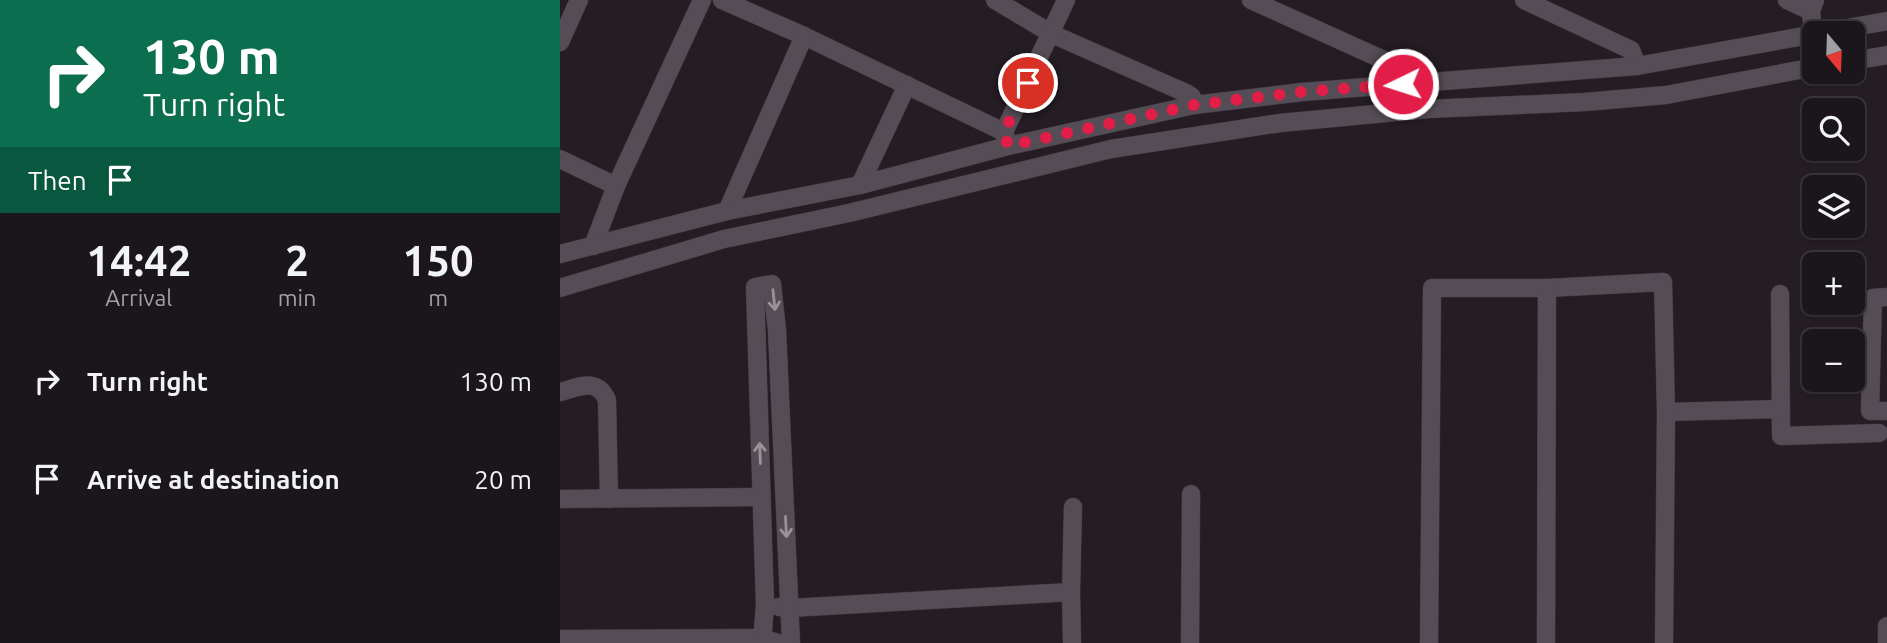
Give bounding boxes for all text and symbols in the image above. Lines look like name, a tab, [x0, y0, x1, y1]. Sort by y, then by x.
north arrow	[1802, 21, 1866, 84]
map controls	[1802, 21, 1865, 392]
icon: right	[28, 28, 119, 119]
text: 130 m	[143, 28, 280, 83]
position arrow	[1366, 47, 1440, 121]
pin	[998, 53, 1058, 113]
icon: arrive	[1009, 64, 1047, 102]
text: Turn right	[143, 86, 285, 122]
button: search	[1802, 98, 1865, 161]
icon: arrive	[101, 161, 139, 199]
text: Then	[28, 166, 87, 195]
button: layers	[1802, 175, 1865, 238]
text: 14:42	[86, 237, 191, 284]
text: 2	[285, 237, 309, 284]
text: 150	[403, 237, 474, 284]
button: +	[1802, 252, 1865, 315]
text: Arrival	[105, 285, 172, 310]
text: min	[278, 285, 316, 310]
text: m	[428, 285, 448, 310]
one-way arrow	[767, 288, 780, 311]
button: −	[1802, 329, 1865, 392]
icon: right	[28, 362, 66, 400]
text: Turn right	[87, 367, 208, 396]
text: 130 m	[460, 367, 532, 396]
one-way arrow	[753, 441, 766, 464]
icon: arrive	[28, 460, 66, 498]
text: Arrive at destination	[87, 465, 340, 494]
text: 20 m	[474, 465, 532, 494]
one-way arrow	[780, 515, 793, 538]

